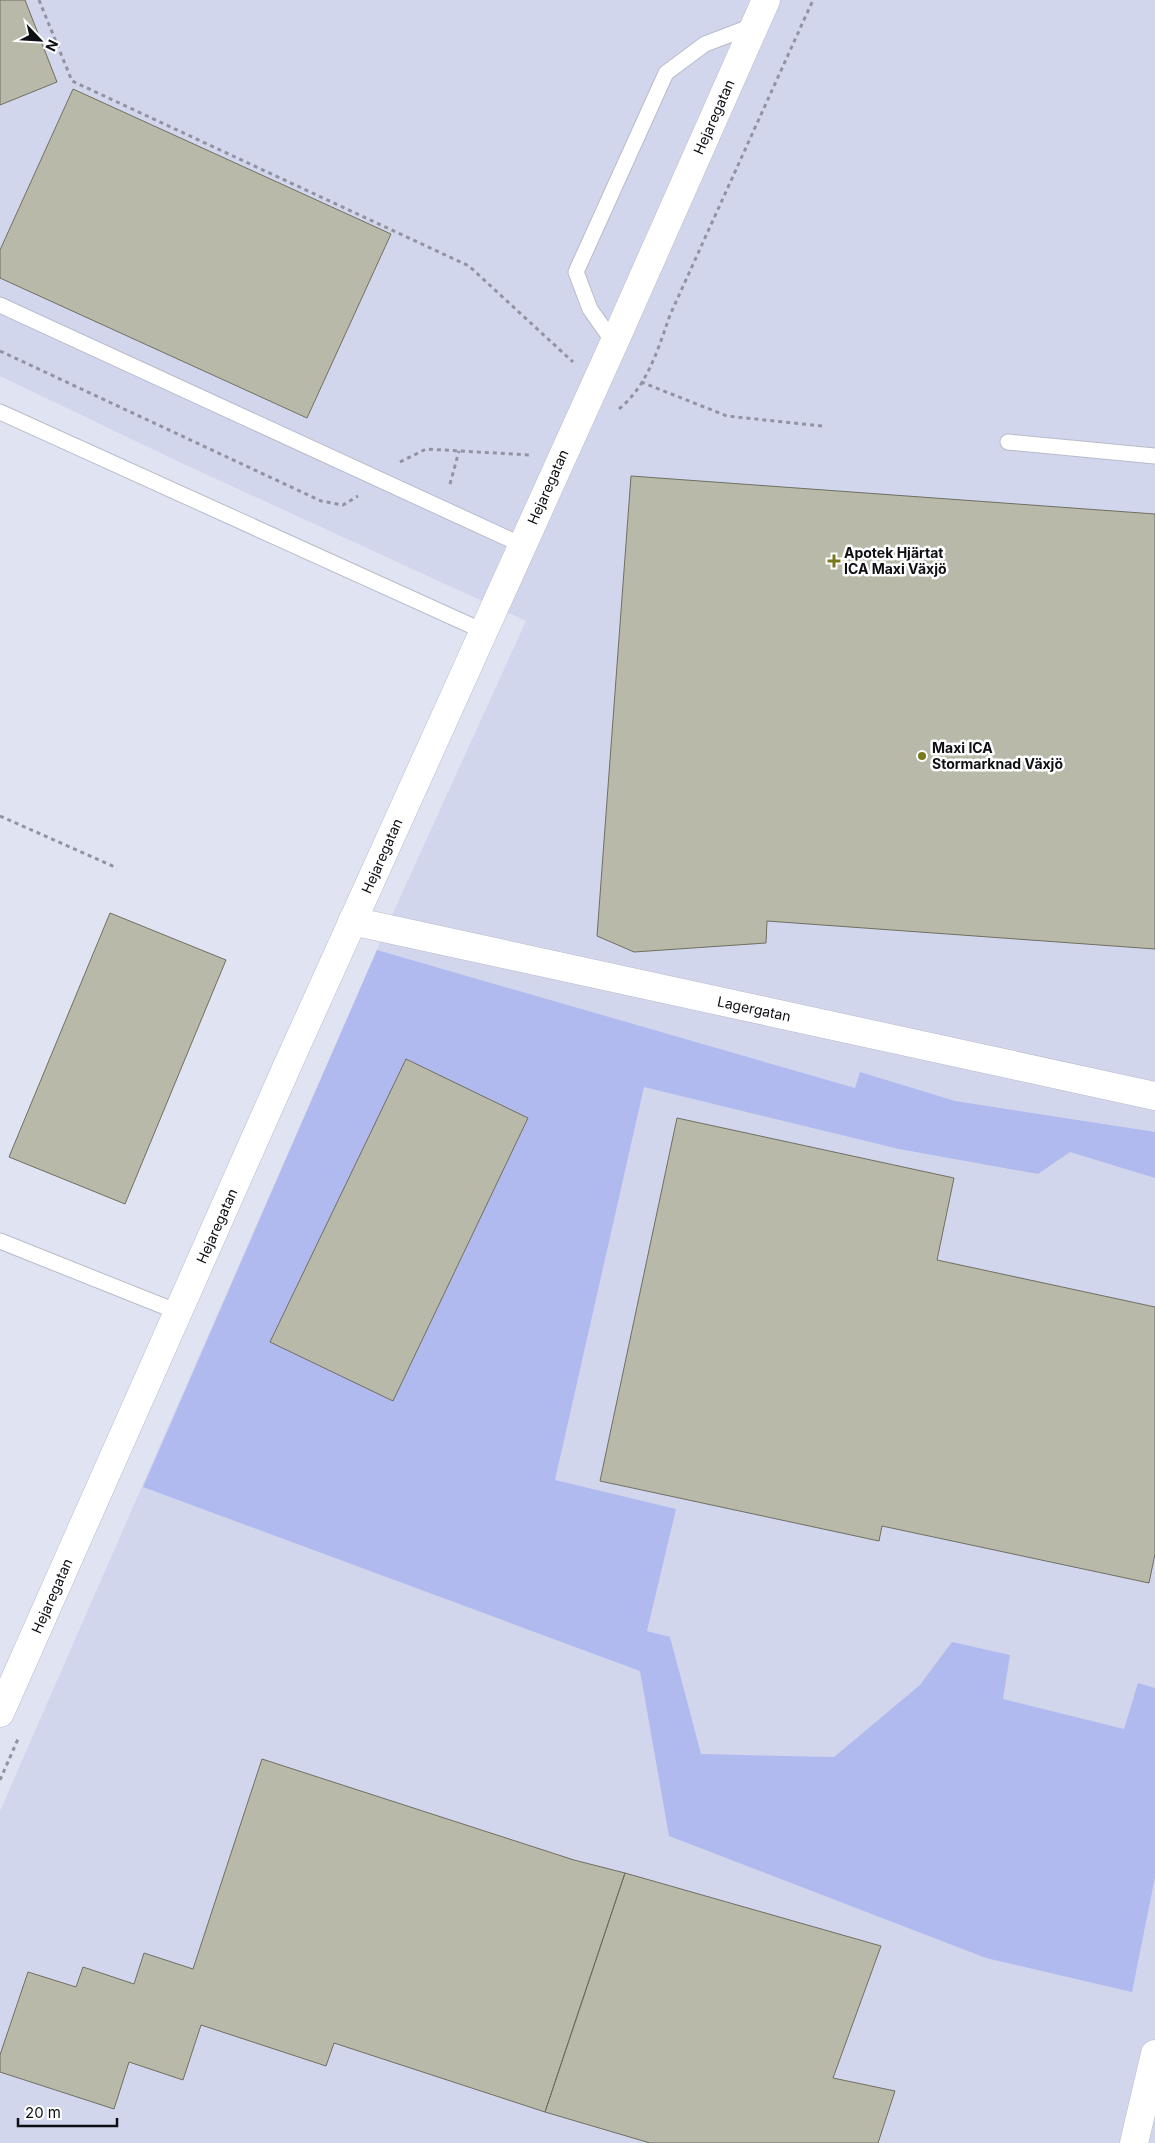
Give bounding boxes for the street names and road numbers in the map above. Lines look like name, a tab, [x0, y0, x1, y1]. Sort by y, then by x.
street label: Hejaregatan	[689, 77, 738, 157]
street label: Hejaregatan	[523, 447, 572, 527]
street label: Hejaregatan	[357, 816, 406, 896]
street label: Lagergatan	[716, 992, 792, 1025]
street label: Hejaregatan	[192, 1186, 241, 1266]
street label: Hejaregatan	[27, 1556, 76, 1636]

